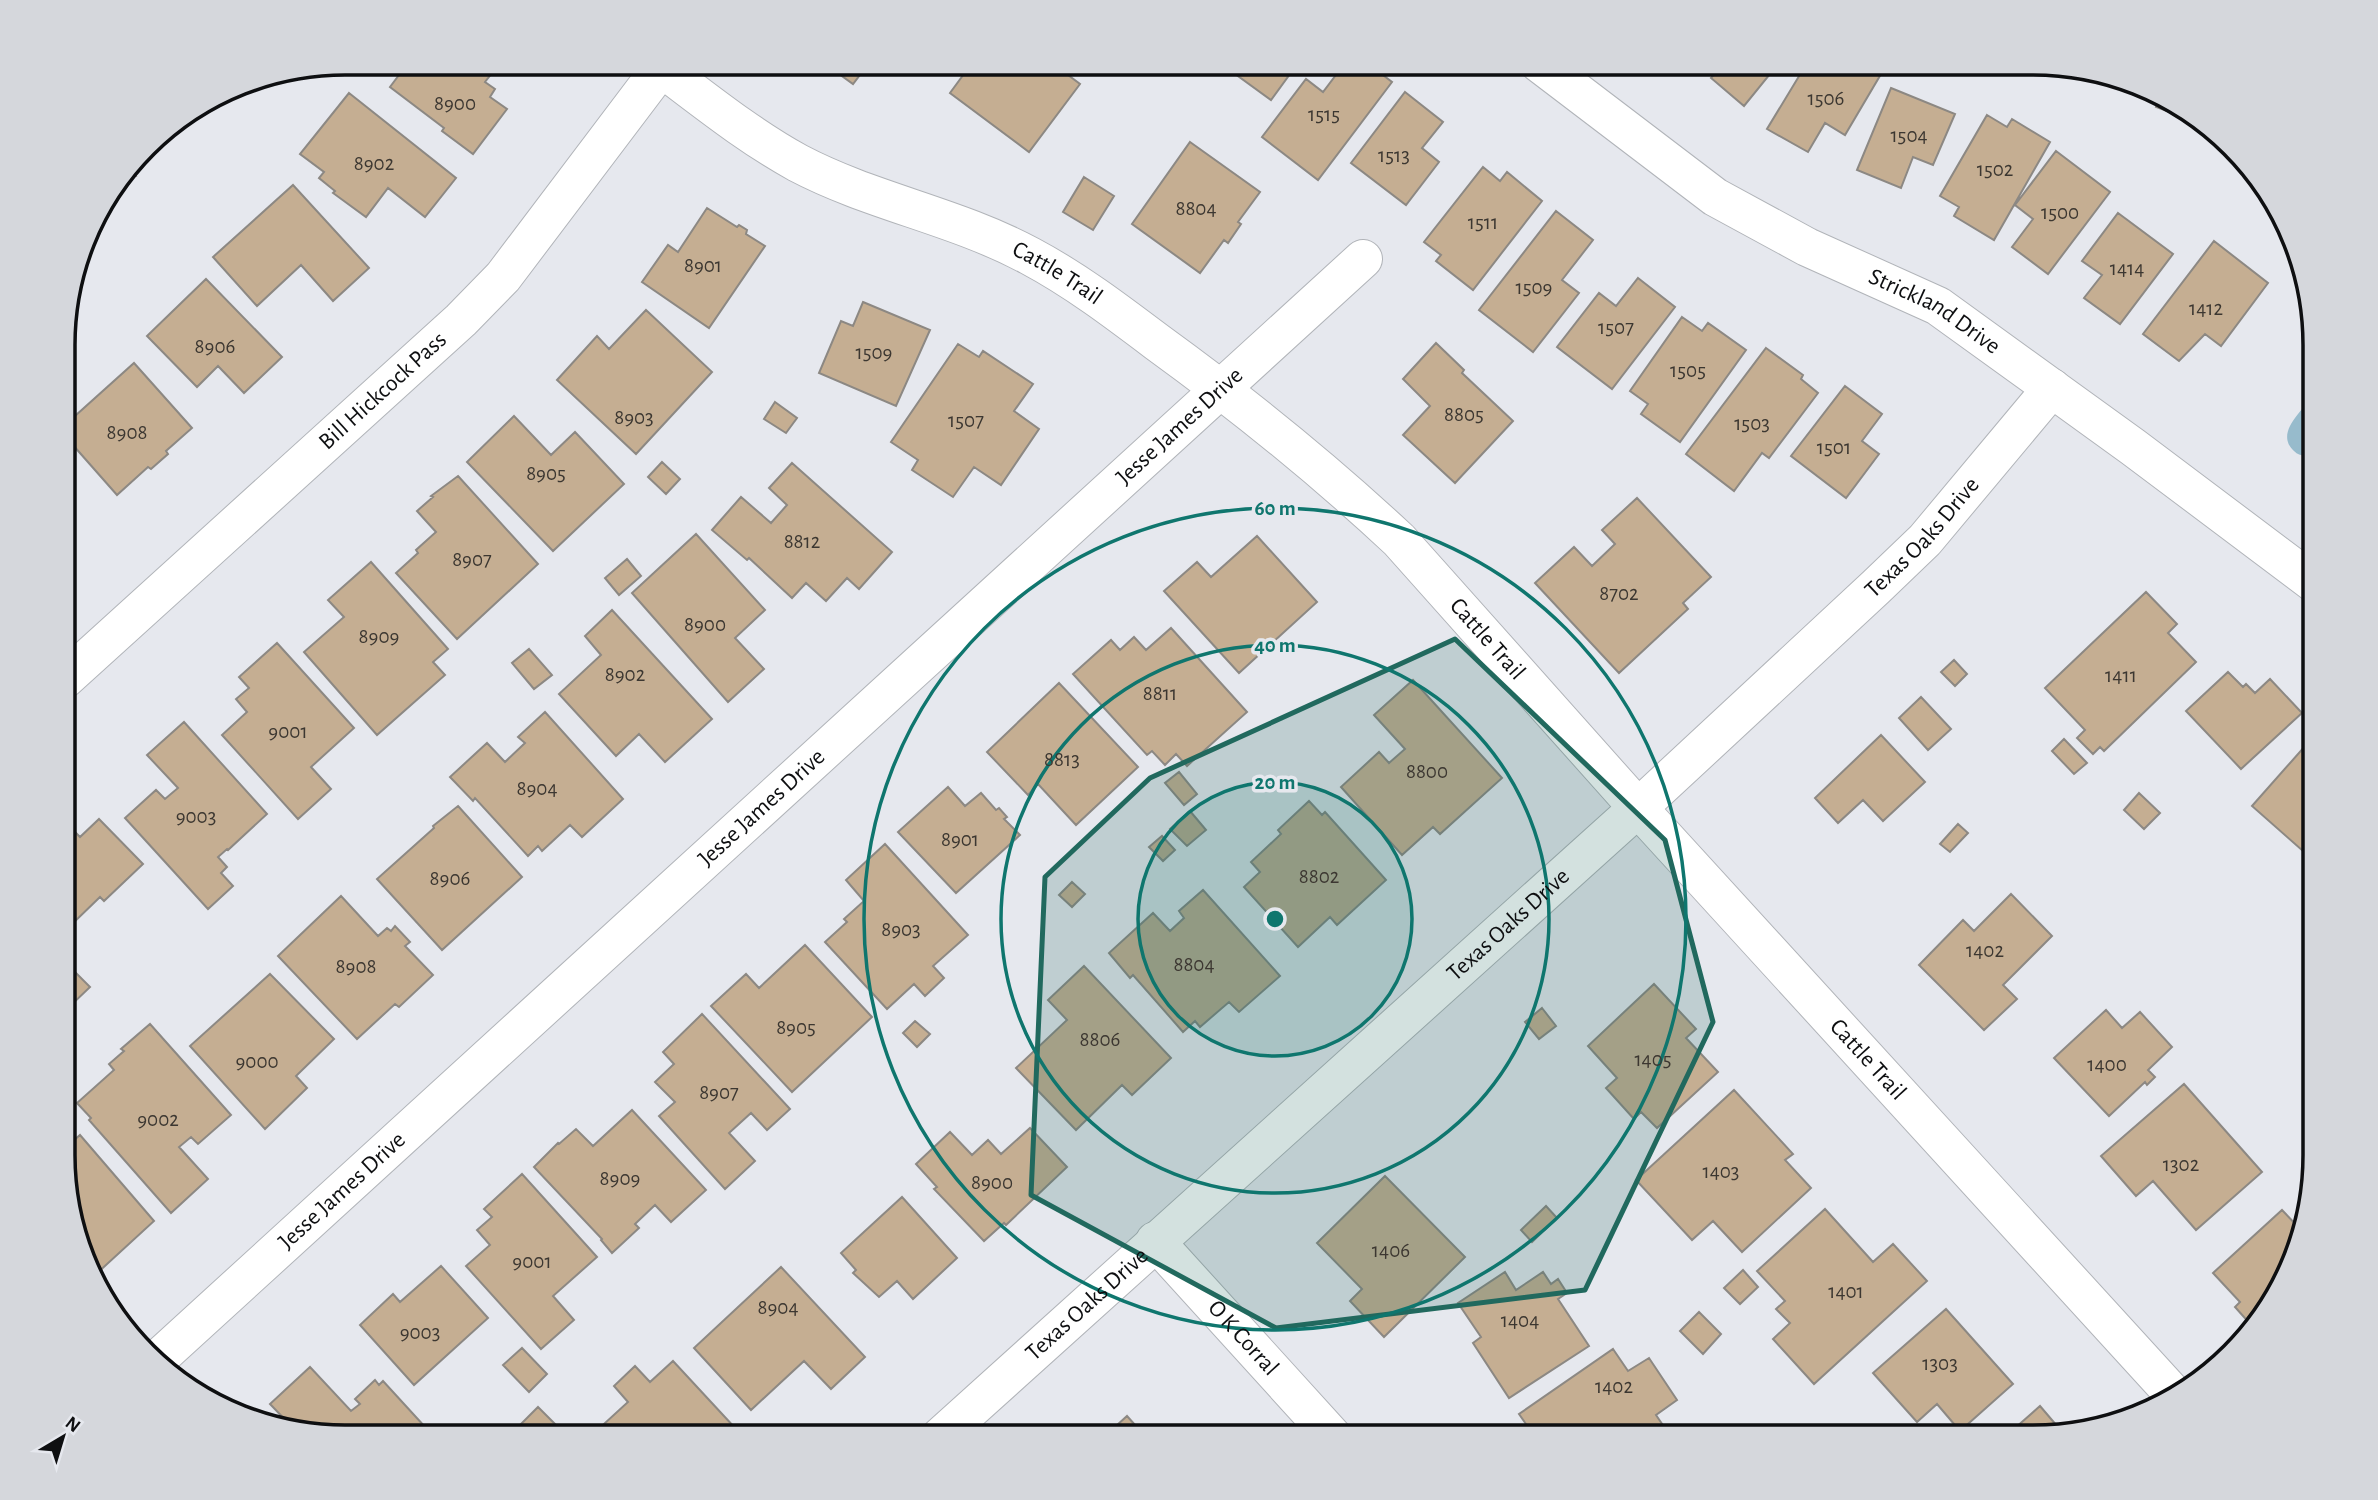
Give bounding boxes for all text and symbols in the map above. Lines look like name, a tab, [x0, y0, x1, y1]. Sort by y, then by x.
house number: 1506	[1808, 88, 1844, 109]
house number: 8900	[434, 93, 476, 114]
house number: 1515	[1308, 104, 1340, 125]
house number: 1504	[1890, 125, 1928, 146]
house number: 1513	[1378, 145, 1410, 166]
house number: 8902	[354, 153, 394, 174]
house number: 1502	[1977, 159, 2013, 180]
house number: 8804	[1175, 198, 1217, 219]
house number: 1500	[2041, 202, 2079, 223]
house number: 1511	[1468, 212, 1498, 233]
street label: Cattle Trail	[1008, 237, 1107, 310]
house number: 8901	[684, 255, 722, 276]
house number: 1414	[2110, 258, 2144, 279]
street label: Strickland Drive	[1865, 264, 2005, 359]
house number: 1509	[1516, 277, 1552, 298]
house number: 1412	[2189, 298, 2223, 319]
house number: 1507	[1598, 317, 1634, 338]
street label: Bill Hickcock Pass	[315, 327, 451, 454]
house number: 8906	[195, 336, 235, 357]
house number: 1509	[856, 342, 892, 363]
house number: 1505	[1670, 360, 1706, 381]
street label: Jesse James Drive	[1112, 363, 1248, 490]
house number: 8805	[1444, 404, 1484, 425]
house number: 8903	[614, 407, 654, 428]
house number: 1507	[948, 410, 984, 431]
house number: 1503	[1734, 413, 1770, 434]
house number: 8908	[107, 422, 147, 443]
house number: 1501	[1817, 437, 1851, 458]
house number: 8905	[526, 463, 566, 484]
street label: Texas Oaks Drive	[1860, 473, 1984, 603]
text: 60 m	[1254, 498, 1296, 519]
house number: 8812	[784, 531, 820, 552]
house number: 8907	[452, 549, 492, 570]
house number: 8702	[1599, 583, 1639, 604]
street label: Cattle Trail	[1445, 594, 1530, 685]
house number: 8900	[684, 614, 726, 635]
house number: 8909	[359, 626, 399, 647]
text: 40 m	[1254, 635, 1296, 656]
house number: 8902	[605, 664, 645, 685]
house number: 1411	[2105, 665, 2137, 686]
house number: 8811	[1143, 683, 1177, 704]
house number: 9001	[268, 721, 308, 742]
street label: Jesse James Drive	[694, 744, 830, 871]
house number: 8813	[1044, 749, 1080, 770]
house number: 8800	[1406, 761, 1448, 782]
text: 20 m	[1255, 772, 1295, 793]
house number: 8904	[516, 778, 558, 799]
house number: 9003	[176, 806, 216, 827]
house number: 8901	[941, 829, 979, 850]
street label: Texas Oaks Drive	[1443, 864, 1574, 986]
house number: 8802	[1299, 866, 1339, 887]
house number: 8906	[430, 868, 470, 889]
centre of rings	[1263, 907, 1287, 931]
house number: 8903	[881, 919, 921, 940]
house number: 1402	[1966, 940, 2004, 961]
house number: 8804	[1173, 954, 1215, 975]
house number: 8908	[336, 956, 376, 977]
street label: Cattle Trail	[1825, 1014, 1910, 1105]
house number: 8905	[776, 1017, 816, 1038]
house number: 8806	[1080, 1029, 1120, 1050]
house number: 1405	[1634, 1049, 1672, 1070]
house number: 9000	[235, 1051, 279, 1072]
house number: 1400	[2087, 1054, 2127, 1075]
house number: 8907	[699, 1082, 739, 1103]
house number: 9002	[137, 1109, 179, 1130]
street label: Jesse James Drive	[274, 1127, 410, 1254]
house number: 1302	[2163, 1154, 2199, 1175]
house number: 1403	[1702, 1161, 1740, 1182]
house number: 8909	[600, 1168, 640, 1189]
house number: 8900	[971, 1172, 1013, 1193]
house number: 1406	[1372, 1240, 1410, 1261]
street label: Texas Oaks Drive	[1021, 1244, 1153, 1365]
house number: 9001	[512, 1251, 552, 1272]
house number: 1401	[1828, 1281, 1864, 1302]
street label: O K Corral	[1203, 1296, 1283, 1380]
house number: 8904	[757, 1297, 799, 1318]
house number: 1404	[1501, 1310, 1539, 1331]
house number: 9003	[400, 1322, 440, 1343]
house number: 1303	[1922, 1353, 1958, 1374]
house number: 1402	[1595, 1376, 1633, 1397]
north arrow	[28, 1402, 98, 1472]
text: N	[61, 1413, 84, 1436]

